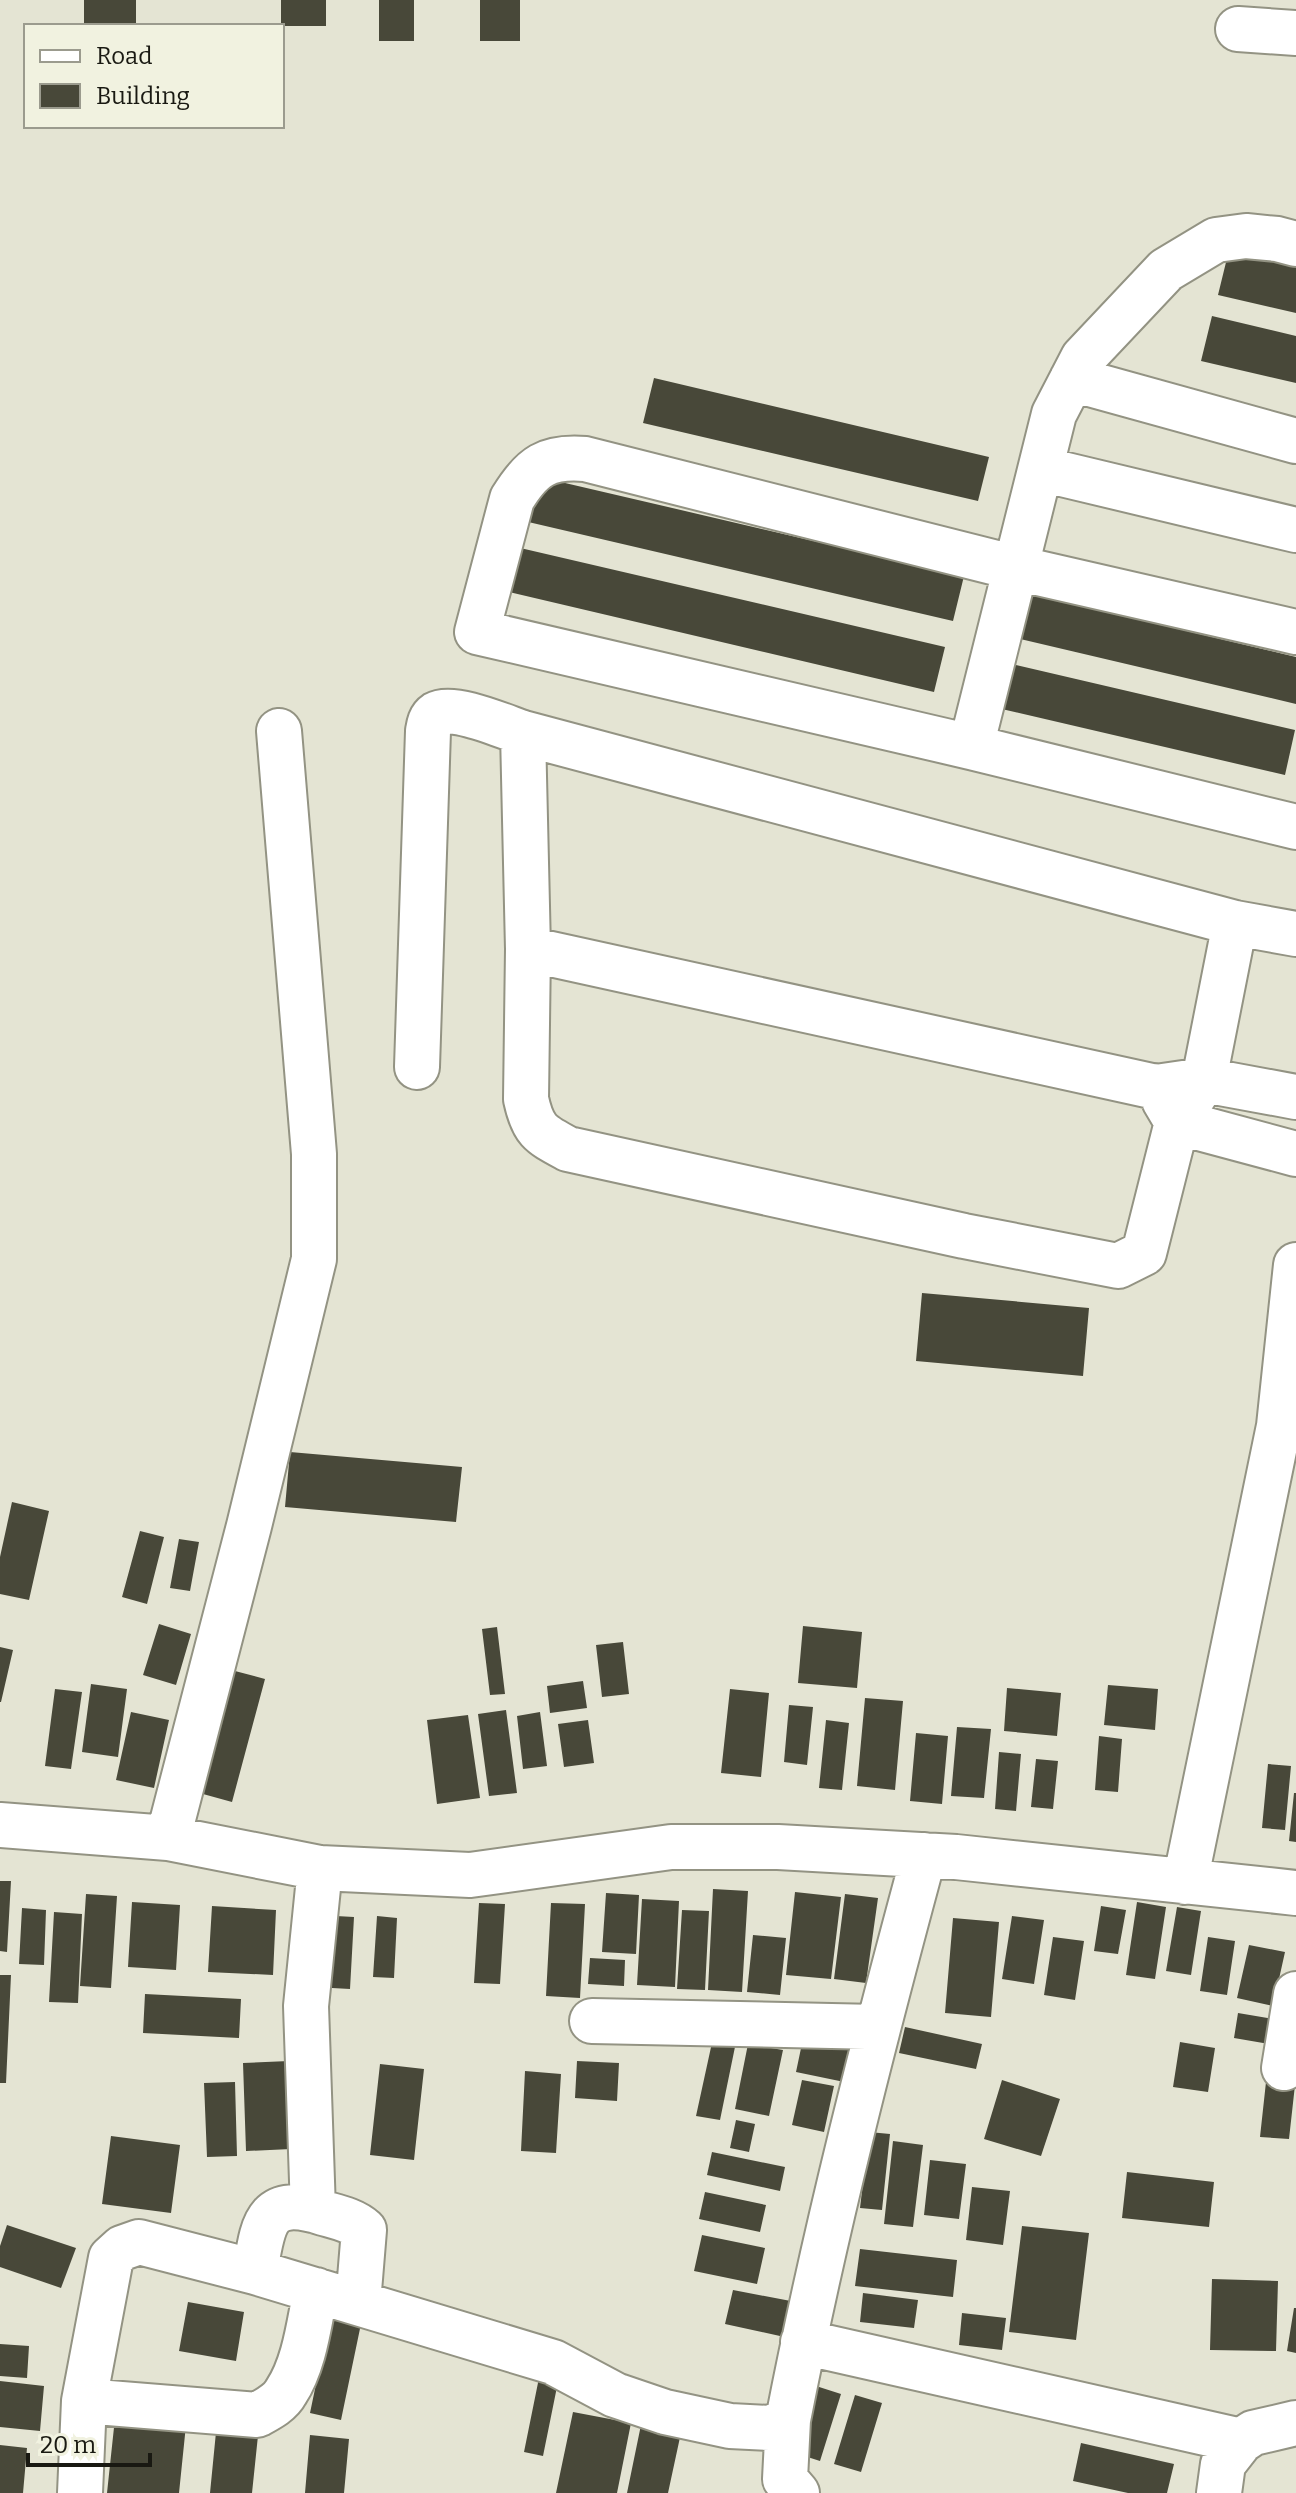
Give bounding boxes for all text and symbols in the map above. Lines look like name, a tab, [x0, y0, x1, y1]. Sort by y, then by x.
legend	[24, 24, 284, 128]
text: Road	[96, 42, 152, 70]
text: Building	[96, 82, 190, 110]
scale bar	[28, 2417, 150, 2467]
text: 20 m	[40, 2431, 96, 2459]

